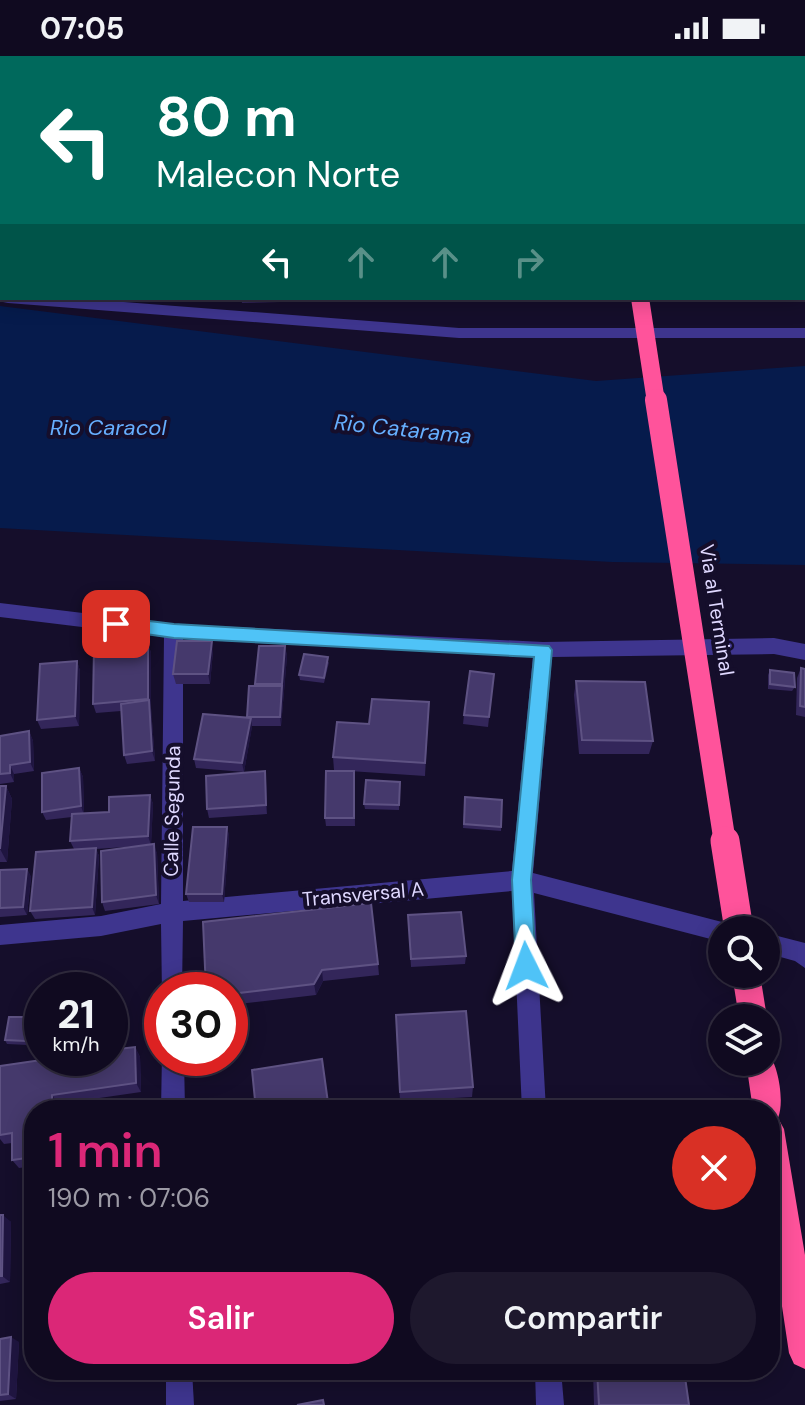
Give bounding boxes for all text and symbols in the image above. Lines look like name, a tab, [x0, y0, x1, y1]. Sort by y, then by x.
text: 07:05	[40, 9, 124, 48]
text: 80 m	[156, 80, 297, 153]
icon: left	[24, 88, 128, 192]
text: Malecon Norte	[156, 151, 400, 198]
icon: left	[255, 240, 299, 284]
icon: ahead	[339, 240, 383, 284]
icon: ahead	[423, 240, 467, 284]
icon: right	[507, 240, 551, 284]
water label: Rio Catarama	[333, 407, 473, 451]
water label: Rio Caracol	[50, 413, 167, 442]
street label: Via al Terminal	[694, 542, 740, 678]
pin	[82, 590, 150, 658]
icon: arrive	[94, 602, 138, 646]
street label: Calle Segunda	[158, 745, 186, 877]
street label: Transversal A	[301, 876, 425, 912]
map controls	[708, 916, 780, 1076]
button: search	[708, 916, 780, 988]
position arrow	[484, 924, 568, 1008]
speed limit sign: 30	[144, 972, 248, 1076]
text: 21	[57, 988, 95, 1040]
button: layers	[708, 1004, 780, 1076]
text: km/h	[52, 1031, 100, 1057]
text: 1 min	[48, 1119, 163, 1182]
button: close	[672, 1126, 756, 1210]
text: 190 m · 07:06	[48, 1181, 210, 1215]
button: Salir	[48, 1272, 394, 1364]
button: Compartir	[410, 1272, 756, 1364]

